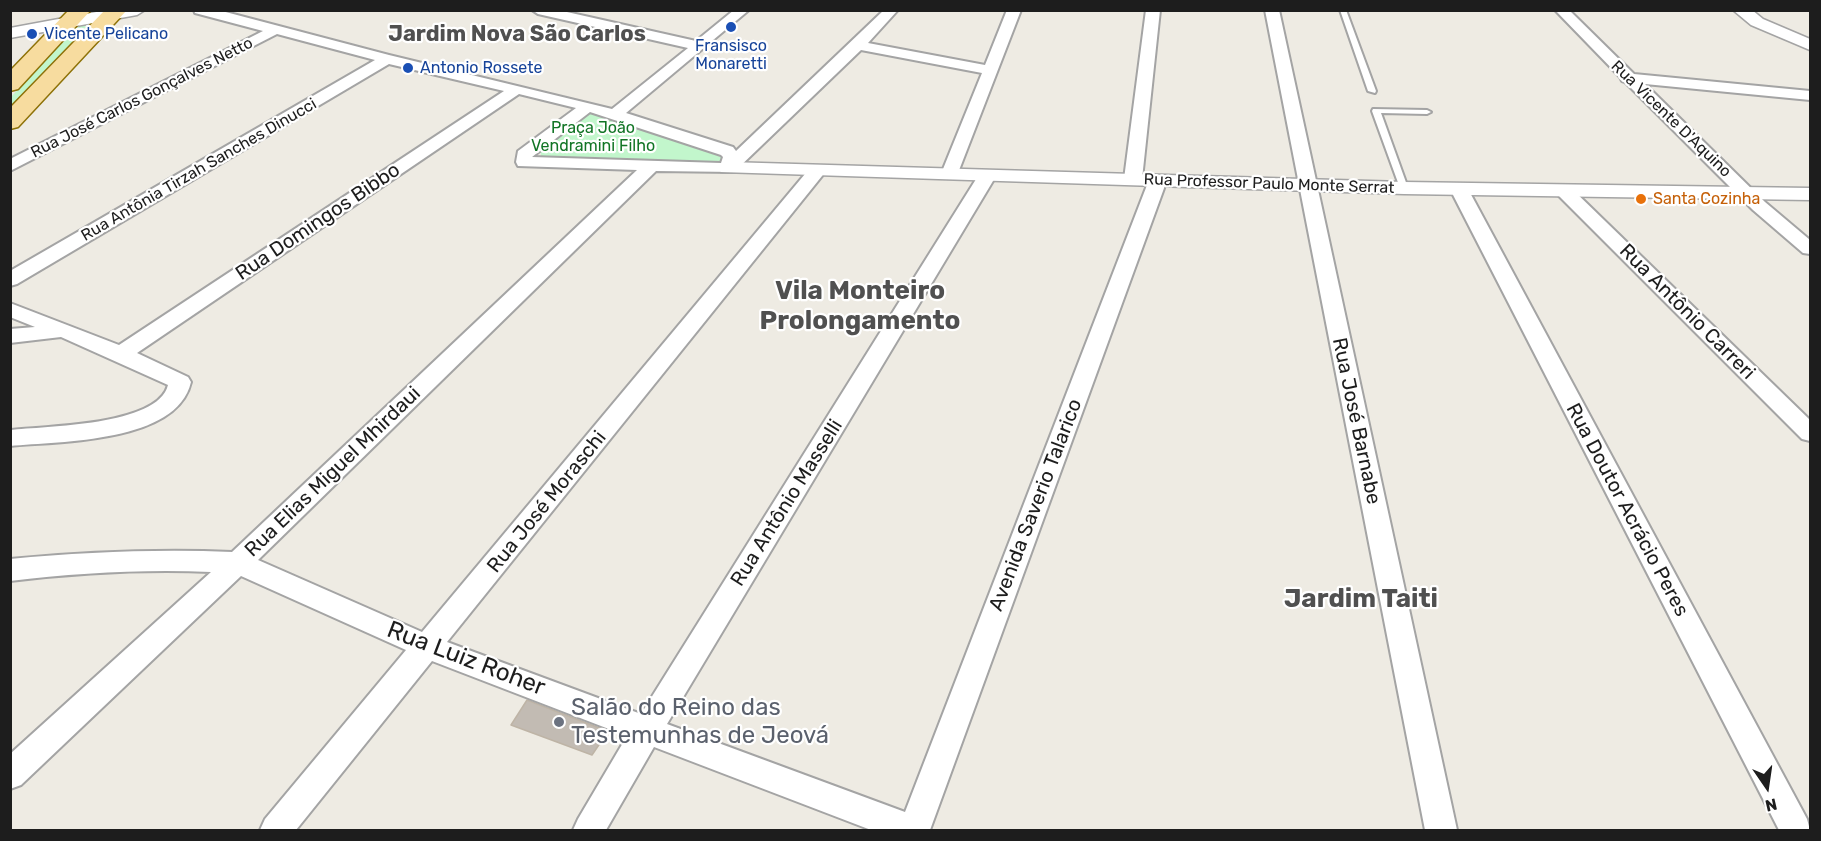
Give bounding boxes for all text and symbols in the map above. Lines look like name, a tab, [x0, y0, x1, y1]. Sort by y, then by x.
marker: Fransisco Monaretti	[724, 20, 738, 34]
district label: Jardim Nova São Carlos	[388, 22, 646, 48]
place label: Vicente Pelicano	[44, 24, 168, 44]
marker: Vicente Pelicano	[25, 27, 39, 41]
street label: Rua José Carlos Gonçalves Netto	[28, 33, 256, 163]
place label: Fransisco Monaretti	[695, 36, 767, 74]
street label: Rua Vicente D'Aquino	[1607, 57, 1735, 181]
place label: Antonio Rossete	[420, 58, 542, 78]
marker: Antonio Rossete	[401, 61, 415, 75]
street label: Rua Antônia Tirzah Sanches Dinucci	[78, 95, 320, 245]
park label: Praça João Vendramini Filho	[531, 118, 655, 156]
street label: Rua Domingos Bibbo	[231, 158, 405, 286]
street label: Rua Professor Paulo Monte Serrat	[1143, 170, 1395, 198]
place label: Santa Cozinha	[1653, 189, 1760, 209]
marker: Santa Cozinha	[1634, 192, 1648, 206]
street label: Rua Antônio Carreri	[1614, 239, 1760, 385]
district label: Vila Monteiro Prolongamento	[760, 275, 960, 336]
street label: Rua José Barnabe	[1327, 335, 1385, 507]
street label: Rua Elias Miguel Mhirdaui	[240, 382, 426, 562]
street label: Avenida Saverio Talarico	[984, 396, 1088, 614]
street label: Rua Doutor Acrácio Peres	[1561, 399, 1693, 621]
street label: Rua Antônio Masselli	[726, 415, 848, 591]
street label: Rua José Moraschi	[482, 426, 612, 578]
district label: Jardim Taiti	[1284, 583, 1438, 615]
street label: Rua Luiz Roher	[383, 616, 549, 702]
place label: Salão do Reino das Testemunhas de Jeová	[571, 694, 829, 750]
marker: Salão do Reino das Testemunhas de Jeová	[552, 715, 566, 729]
north arrow	[1737, 757, 1797, 817]
text: N	[1763, 794, 1779, 816]

